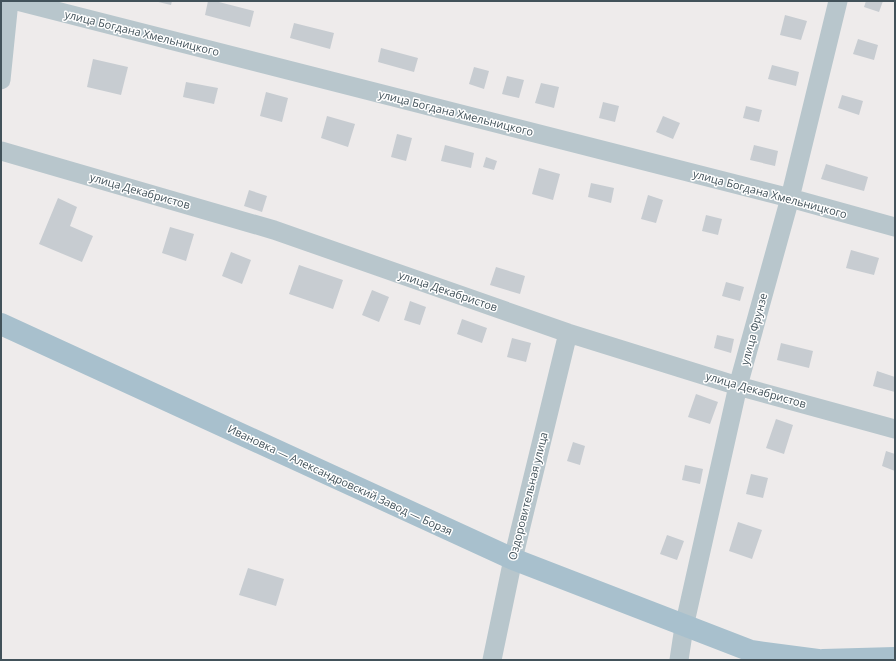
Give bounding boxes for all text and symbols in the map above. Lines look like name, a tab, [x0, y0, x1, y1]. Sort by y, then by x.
street label: улица Богдана Хмельницкого	[63, 6, 221, 59]
street label: улица Богдана Хмельницкого	[377, 86, 535, 139]
street label: улица Богдана Хмельницкого	[691, 166, 849, 221]
street label: улица Декабристов	[88, 169, 192, 212]
street label: улица Декабристов	[397, 267, 500, 315]
street label: улица Фрунзе	[737, 291, 770, 367]
street label: улица Декабристов	[704, 368, 808, 411]
street label: Ивановка — Александровский Завод — Борзя	[225, 421, 455, 538]
street label: Оздоровительная улица	[504, 430, 551, 561]

